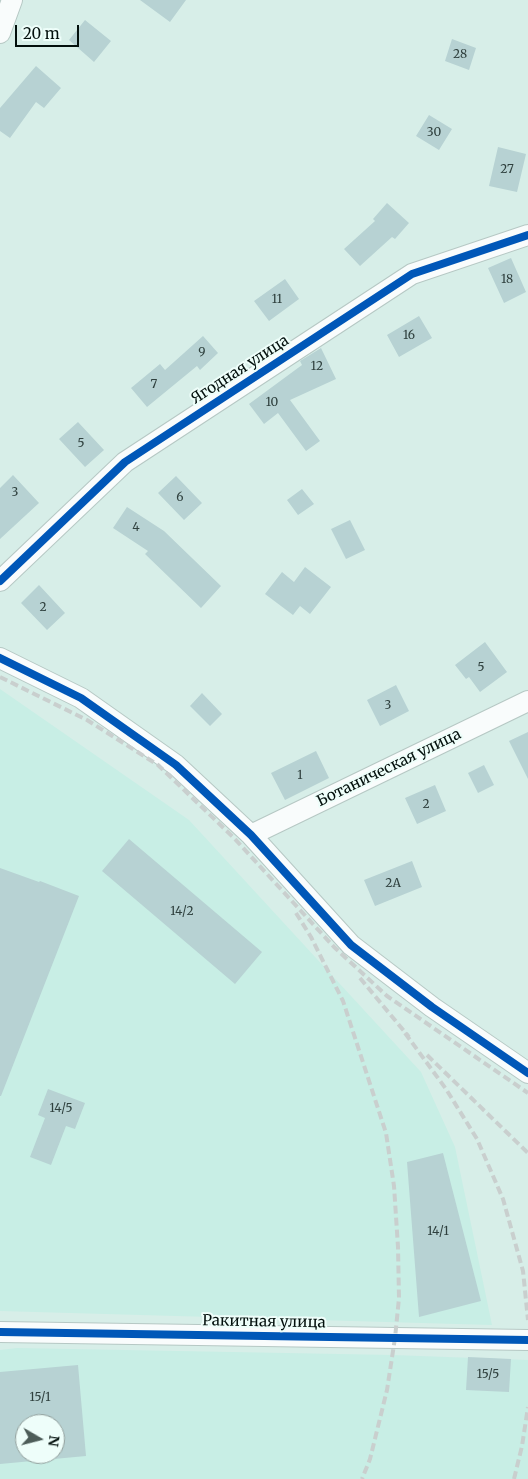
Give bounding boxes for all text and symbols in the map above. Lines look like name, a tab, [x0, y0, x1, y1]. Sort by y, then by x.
scale bar	[18, 15, 81, 47]
text: 20 m	[23, 24, 60, 43]
house number: 28	[453, 48, 467, 62]
house number: 30	[427, 126, 441, 140]
house number: 27	[500, 163, 514, 177]
house number: 18	[501, 273, 513, 287]
house number: 11	[272, 293, 282, 307]
house number: 16	[403, 329, 415, 343]
street label: Ягодная улица	[188, 332, 292, 408]
house number: 9	[198, 346, 206, 360]
house number: 12	[311, 360, 323, 374]
house number: 7	[151, 378, 157, 392]
house number: 10	[266, 396, 278, 410]
house number: 5	[77, 437, 85, 451]
house number: 3	[12, 486, 18, 500]
house number: 6	[176, 491, 184, 505]
house number: 4	[132, 521, 140, 535]
house number: 2	[39, 601, 47, 615]
house number: 5	[477, 661, 485, 675]
house number: 3	[385, 699, 391, 713]
street label: Ботаническая улица	[314, 725, 464, 811]
house number: 1	[297, 769, 303, 783]
house number: 2	[422, 798, 430, 812]
house number: 2А	[385, 877, 401, 891]
house number: 14/2	[170, 905, 194, 919]
house number: 14/5	[49, 1102, 73, 1116]
house number: 14/1	[427, 1225, 449, 1239]
street label: Ракитная улица	[202, 1312, 326, 1332]
house number: 15/5	[477, 1368, 499, 1382]
house number: 15/1	[29, 1391, 51, 1405]
north arrow	[15, 1414, 65, 1464]
text: N	[44, 1434, 64, 1448]

